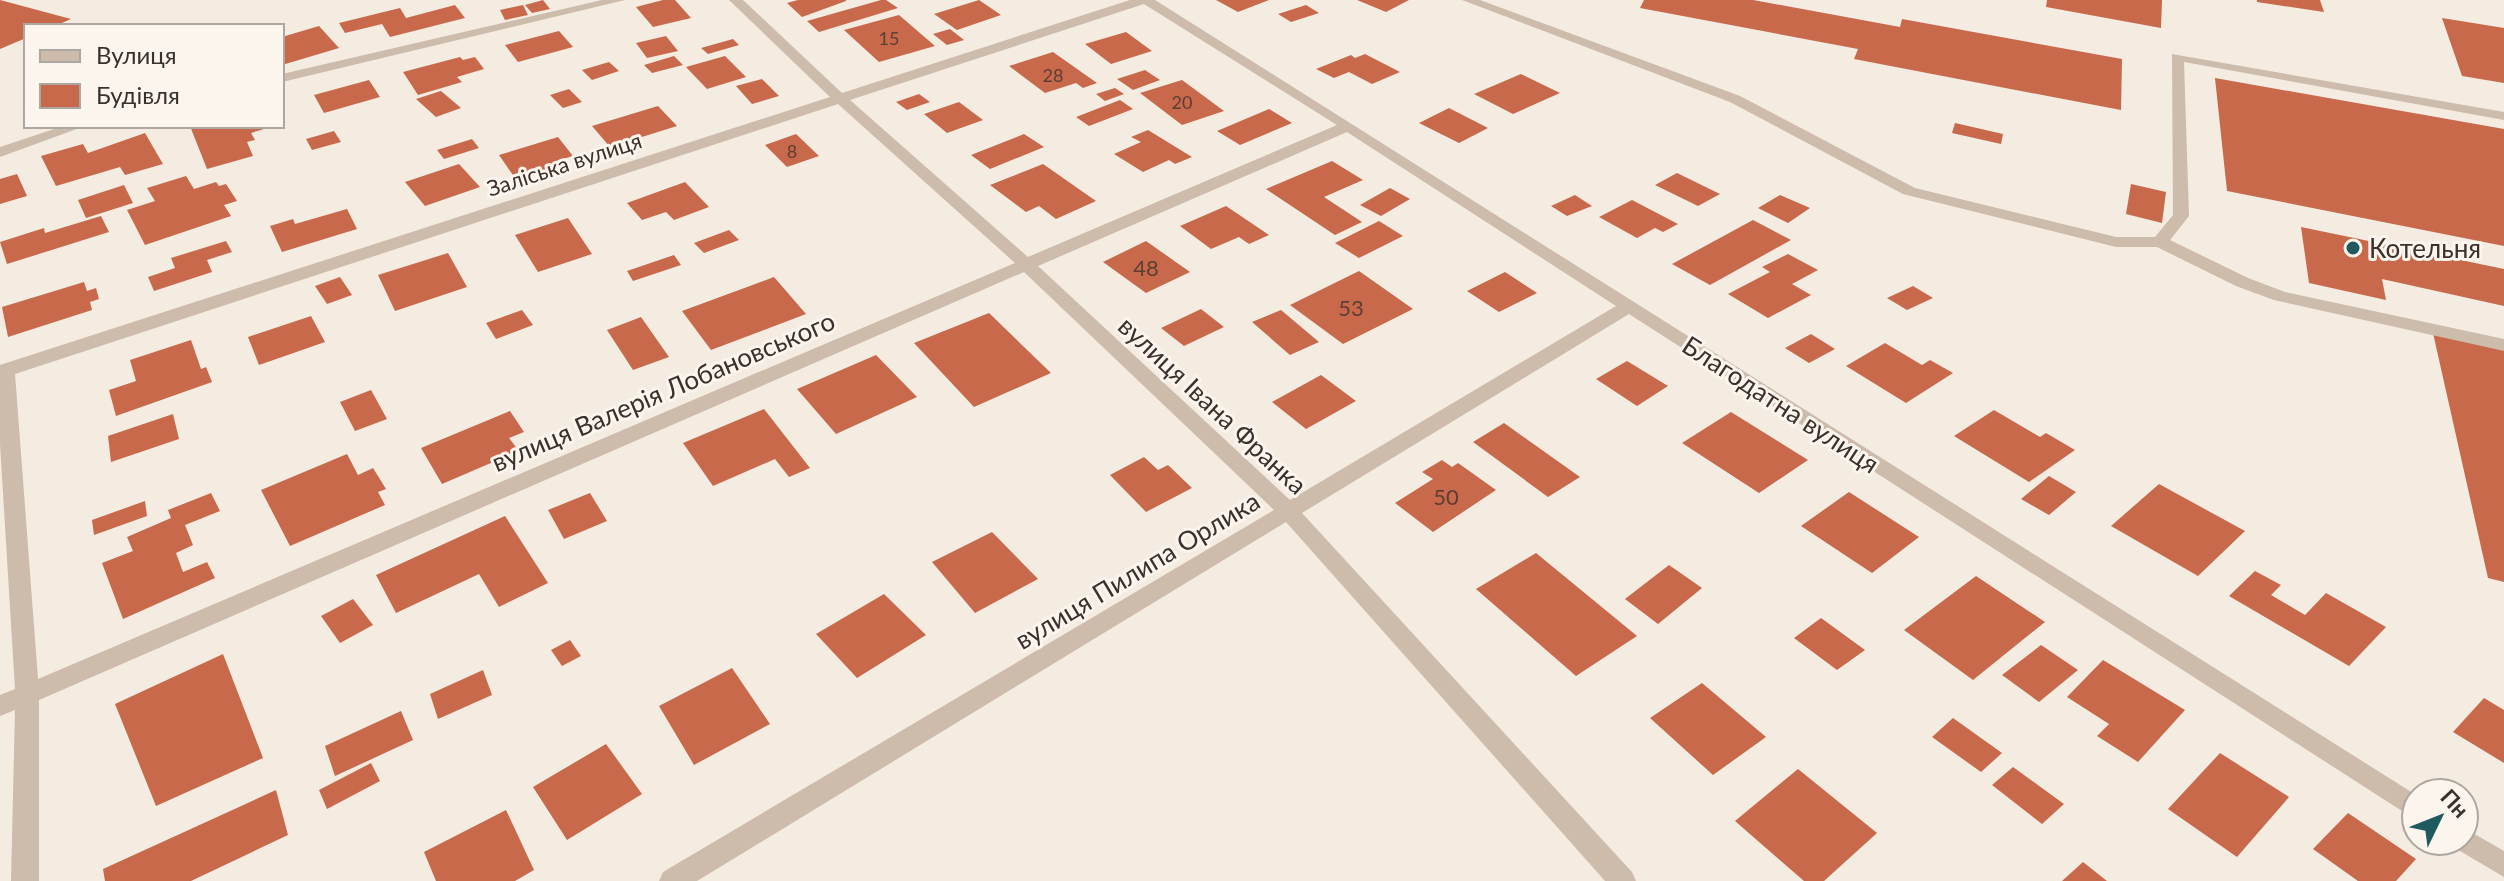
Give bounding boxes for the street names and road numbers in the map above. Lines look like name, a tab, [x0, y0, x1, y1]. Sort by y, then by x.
street label: Заліська вулиця	[483, 126, 645, 202]
street label: вулиця Валерія Лобановського	[487, 304, 839, 478]
street label: вулиця Івана Франка	[1112, 309, 1314, 501]
street label: Благодатна вулиця	[1677, 329, 1885, 479]
street label: вулиця Пилипа Орлика	[1009, 484, 1265, 656]

